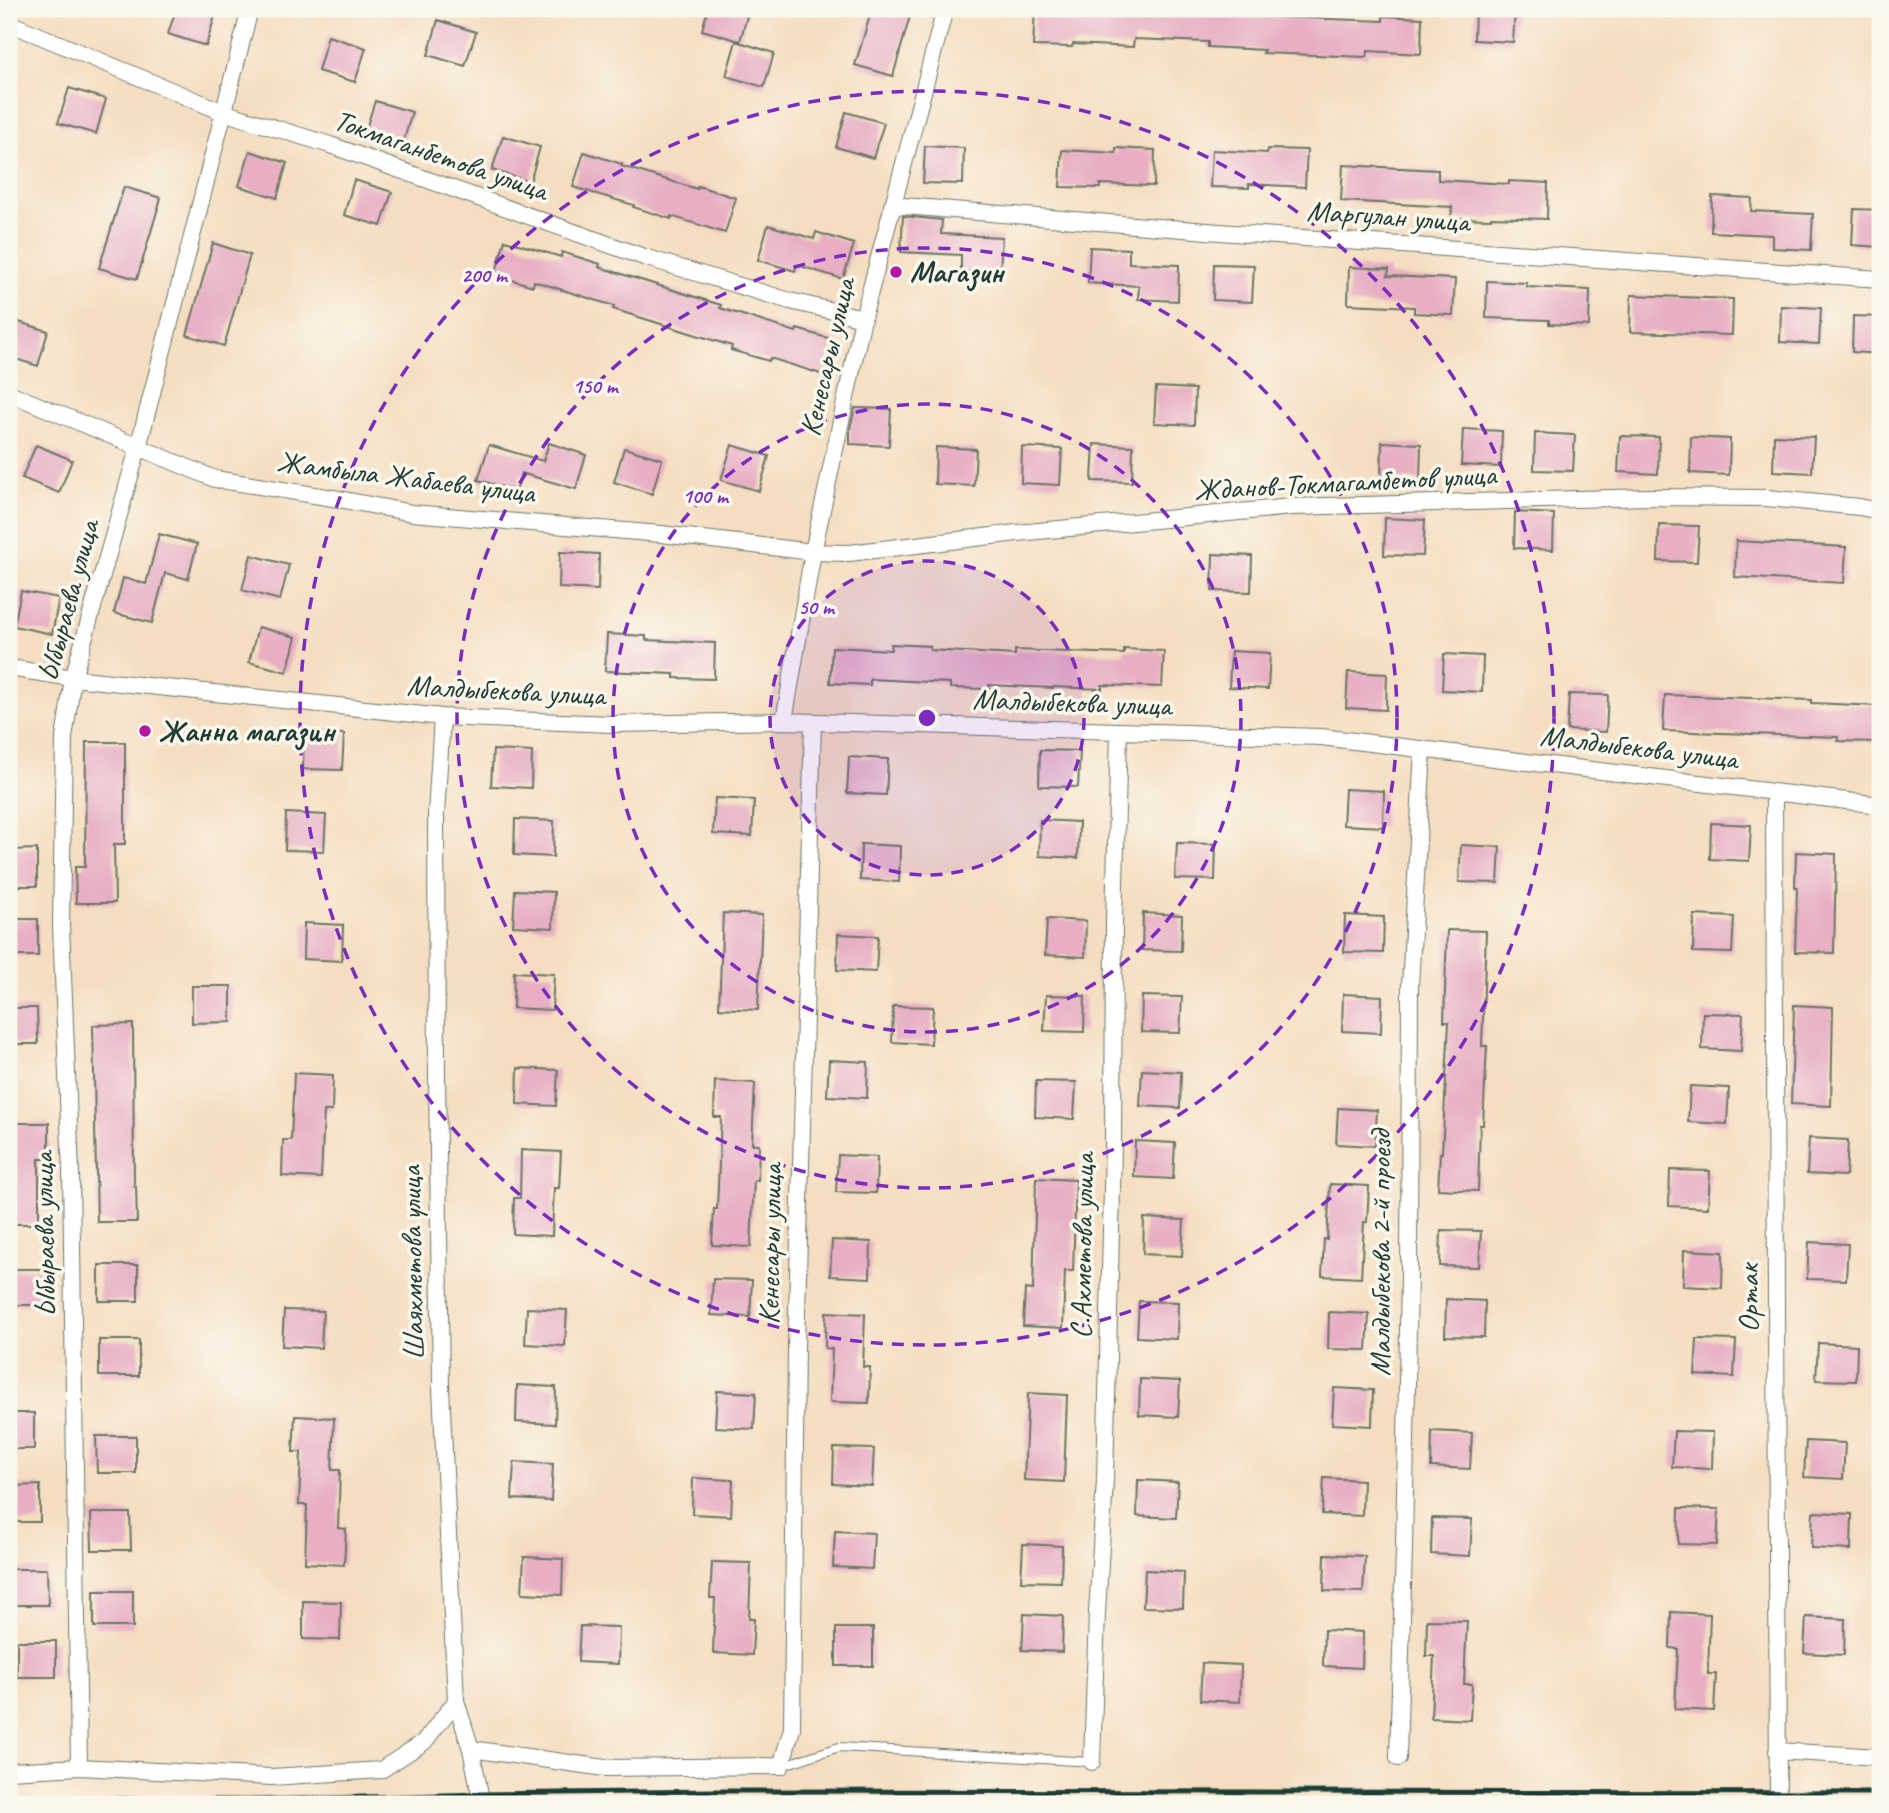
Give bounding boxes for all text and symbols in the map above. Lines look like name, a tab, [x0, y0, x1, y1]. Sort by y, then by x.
street label: Токмаганбетова улица	[329, 101, 555, 210]
street label: Маргулан улица	[1305, 191, 1473, 241]
place label: Магазин	[910, 253, 1006, 292]
text: 200 m	[461, 262, 509, 288]
marker: Магазин	[888, 264, 904, 280]
street label: Кенесары улица	[790, 272, 864, 439]
text: 150 m	[572, 373, 620, 399]
street label: Жамбыла Жабаева улица	[275, 442, 539, 512]
street label: Жданов-Токмагамбетов улица	[1193, 455, 1499, 509]
text: 100 m	[682, 483, 730, 509]
street label: Ыбыраева улица	[28, 513, 108, 684]
text: 50 m	[798, 594, 836, 620]
street label: Малдыбекова улица	[406, 666, 609, 714]
street label: Малдыбекова улица	[972, 680, 1175, 725]
centre of rings	[915, 706, 939, 730]
place label: Жанна магазин	[159, 712, 337, 751]
street label: Малдыбекова улица	[1538, 716, 1742, 778]
marker: Жанна магазин	[137, 723, 153, 739]
street label: Малдыбекова 2-й проезд	[1361, 1127, 1399, 1376]
street label: Ыбыраева улица	[24, 1149, 64, 1316]
street label: С.Ахметова улица	[1061, 1150, 1103, 1339]
street label: Кенесары улица	[750, 1161, 790, 1325]
street label: Шаяхметова улица	[391, 1164, 433, 1360]
street label: Ортак	[1729, 1261, 1767, 1332]

